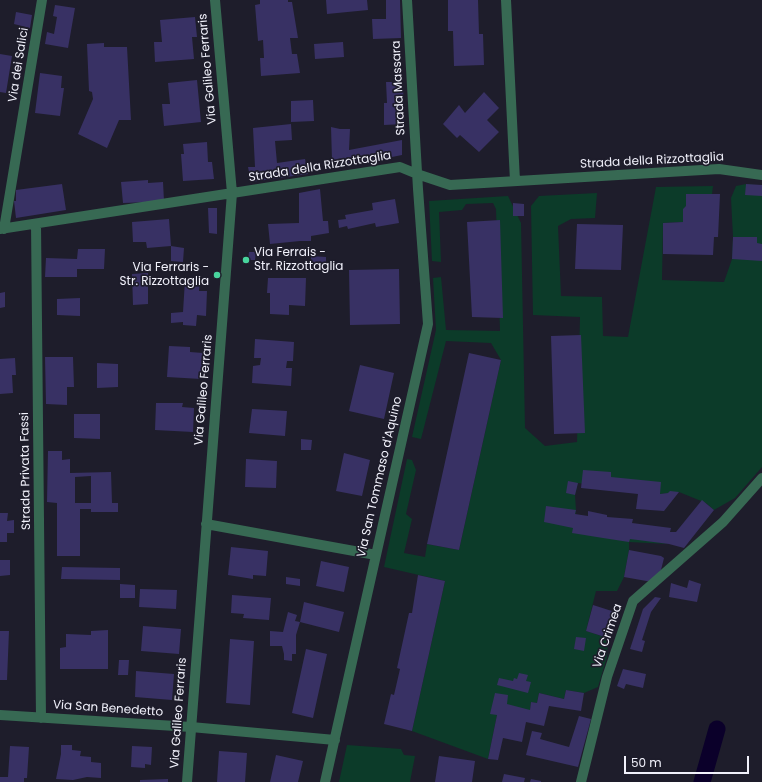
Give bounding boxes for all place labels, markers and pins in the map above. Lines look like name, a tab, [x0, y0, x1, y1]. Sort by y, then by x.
place label: Via Ferrais - Str. Rizzottaglia	[254, 246, 343, 274]
marker: Via Ferrais - Str. Rizzottaglia	[241, 255, 251, 265]
place label: Via Ferraris - Str. Rizzottaglia	[120, 261, 209, 289]
marker: Via Ferraris - Str. Rizzottaglia	[212, 270, 222, 280]

